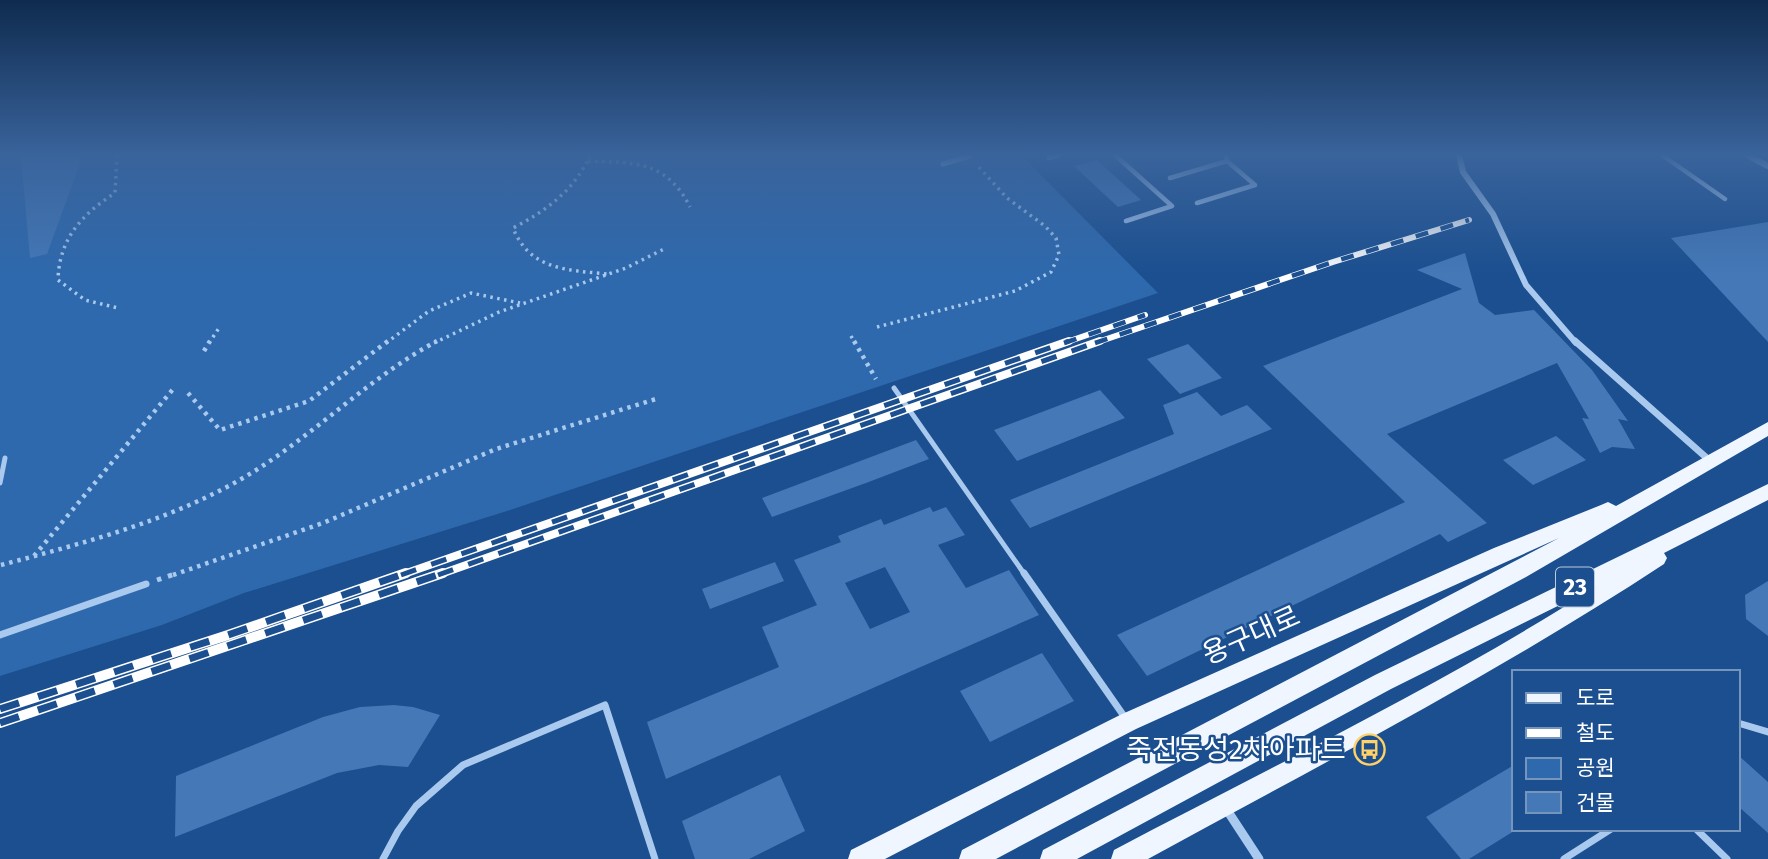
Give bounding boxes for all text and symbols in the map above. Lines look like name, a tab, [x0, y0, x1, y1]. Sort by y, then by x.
road number: 23	[1556, 568, 1594, 607]
street label: 용구대로	[1197, 599, 1305, 671]
legend	[1512, 670, 1740, 831]
text: 도로	[1576, 685, 1615, 711]
text: 철도	[1576, 720, 1615, 746]
bus stop icon: 죽전동성2차아파트	[1352, 732, 1386, 766]
place label: 죽전동성2차아파트	[1126, 733, 1346, 766]
text: 공원	[1576, 755, 1615, 781]
text: 건물	[1576, 790, 1615, 816]

